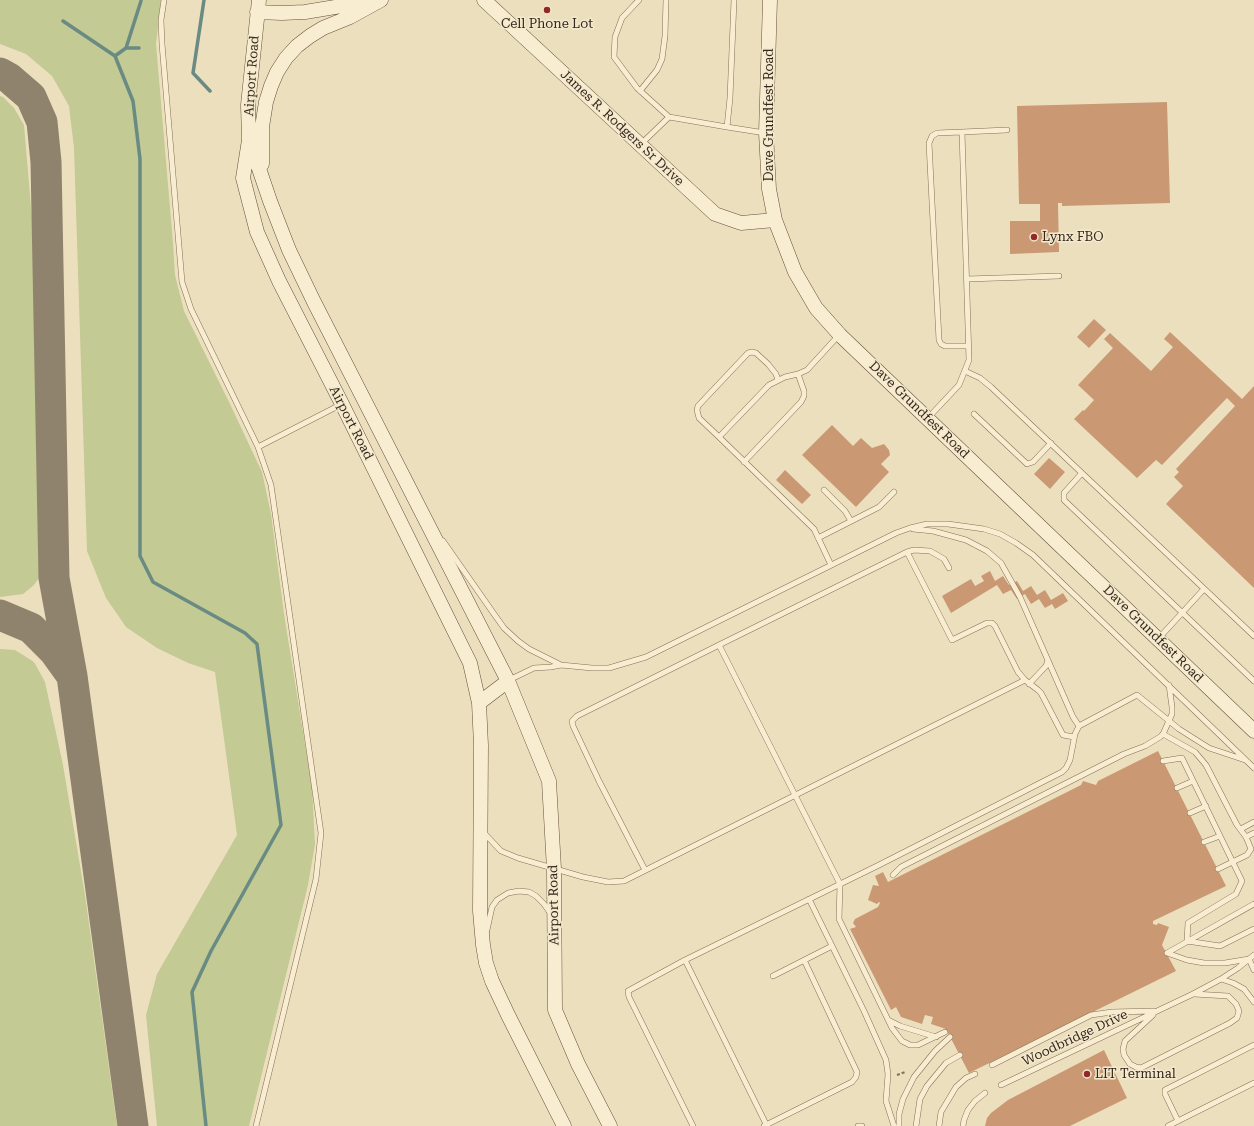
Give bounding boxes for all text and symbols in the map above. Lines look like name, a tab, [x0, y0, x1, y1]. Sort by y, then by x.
marker: Cell Phone Lot	[542, 5, 552, 15]
place label: Cell Phone Lot	[501, 16, 593, 32]
street label: Airport Road	[241, 35, 263, 117]
street label: Dave Grundfest Road	[761, 48, 777, 182]
street label: James R. Rodgers Sr Drive	[557, 67, 687, 189]
place label: Lynx FBO	[1042, 229, 1104, 245]
marker: Lynx FBO	[1029, 232, 1039, 242]
street label: Dave Grundfest Road	[866, 358, 972, 462]
street label: Airport Road	[326, 384, 376, 462]
street label: Dave Grundfest Road	[1100, 582, 1206, 686]
street label: Airport Road	[545, 865, 563, 945]
street label: Woodbridge Drive	[1020, 1007, 1130, 1069]
place label: LIT Terminal	[1095, 1066, 1176, 1082]
marker: LIT Terminal	[1082, 1069, 1092, 1079]

